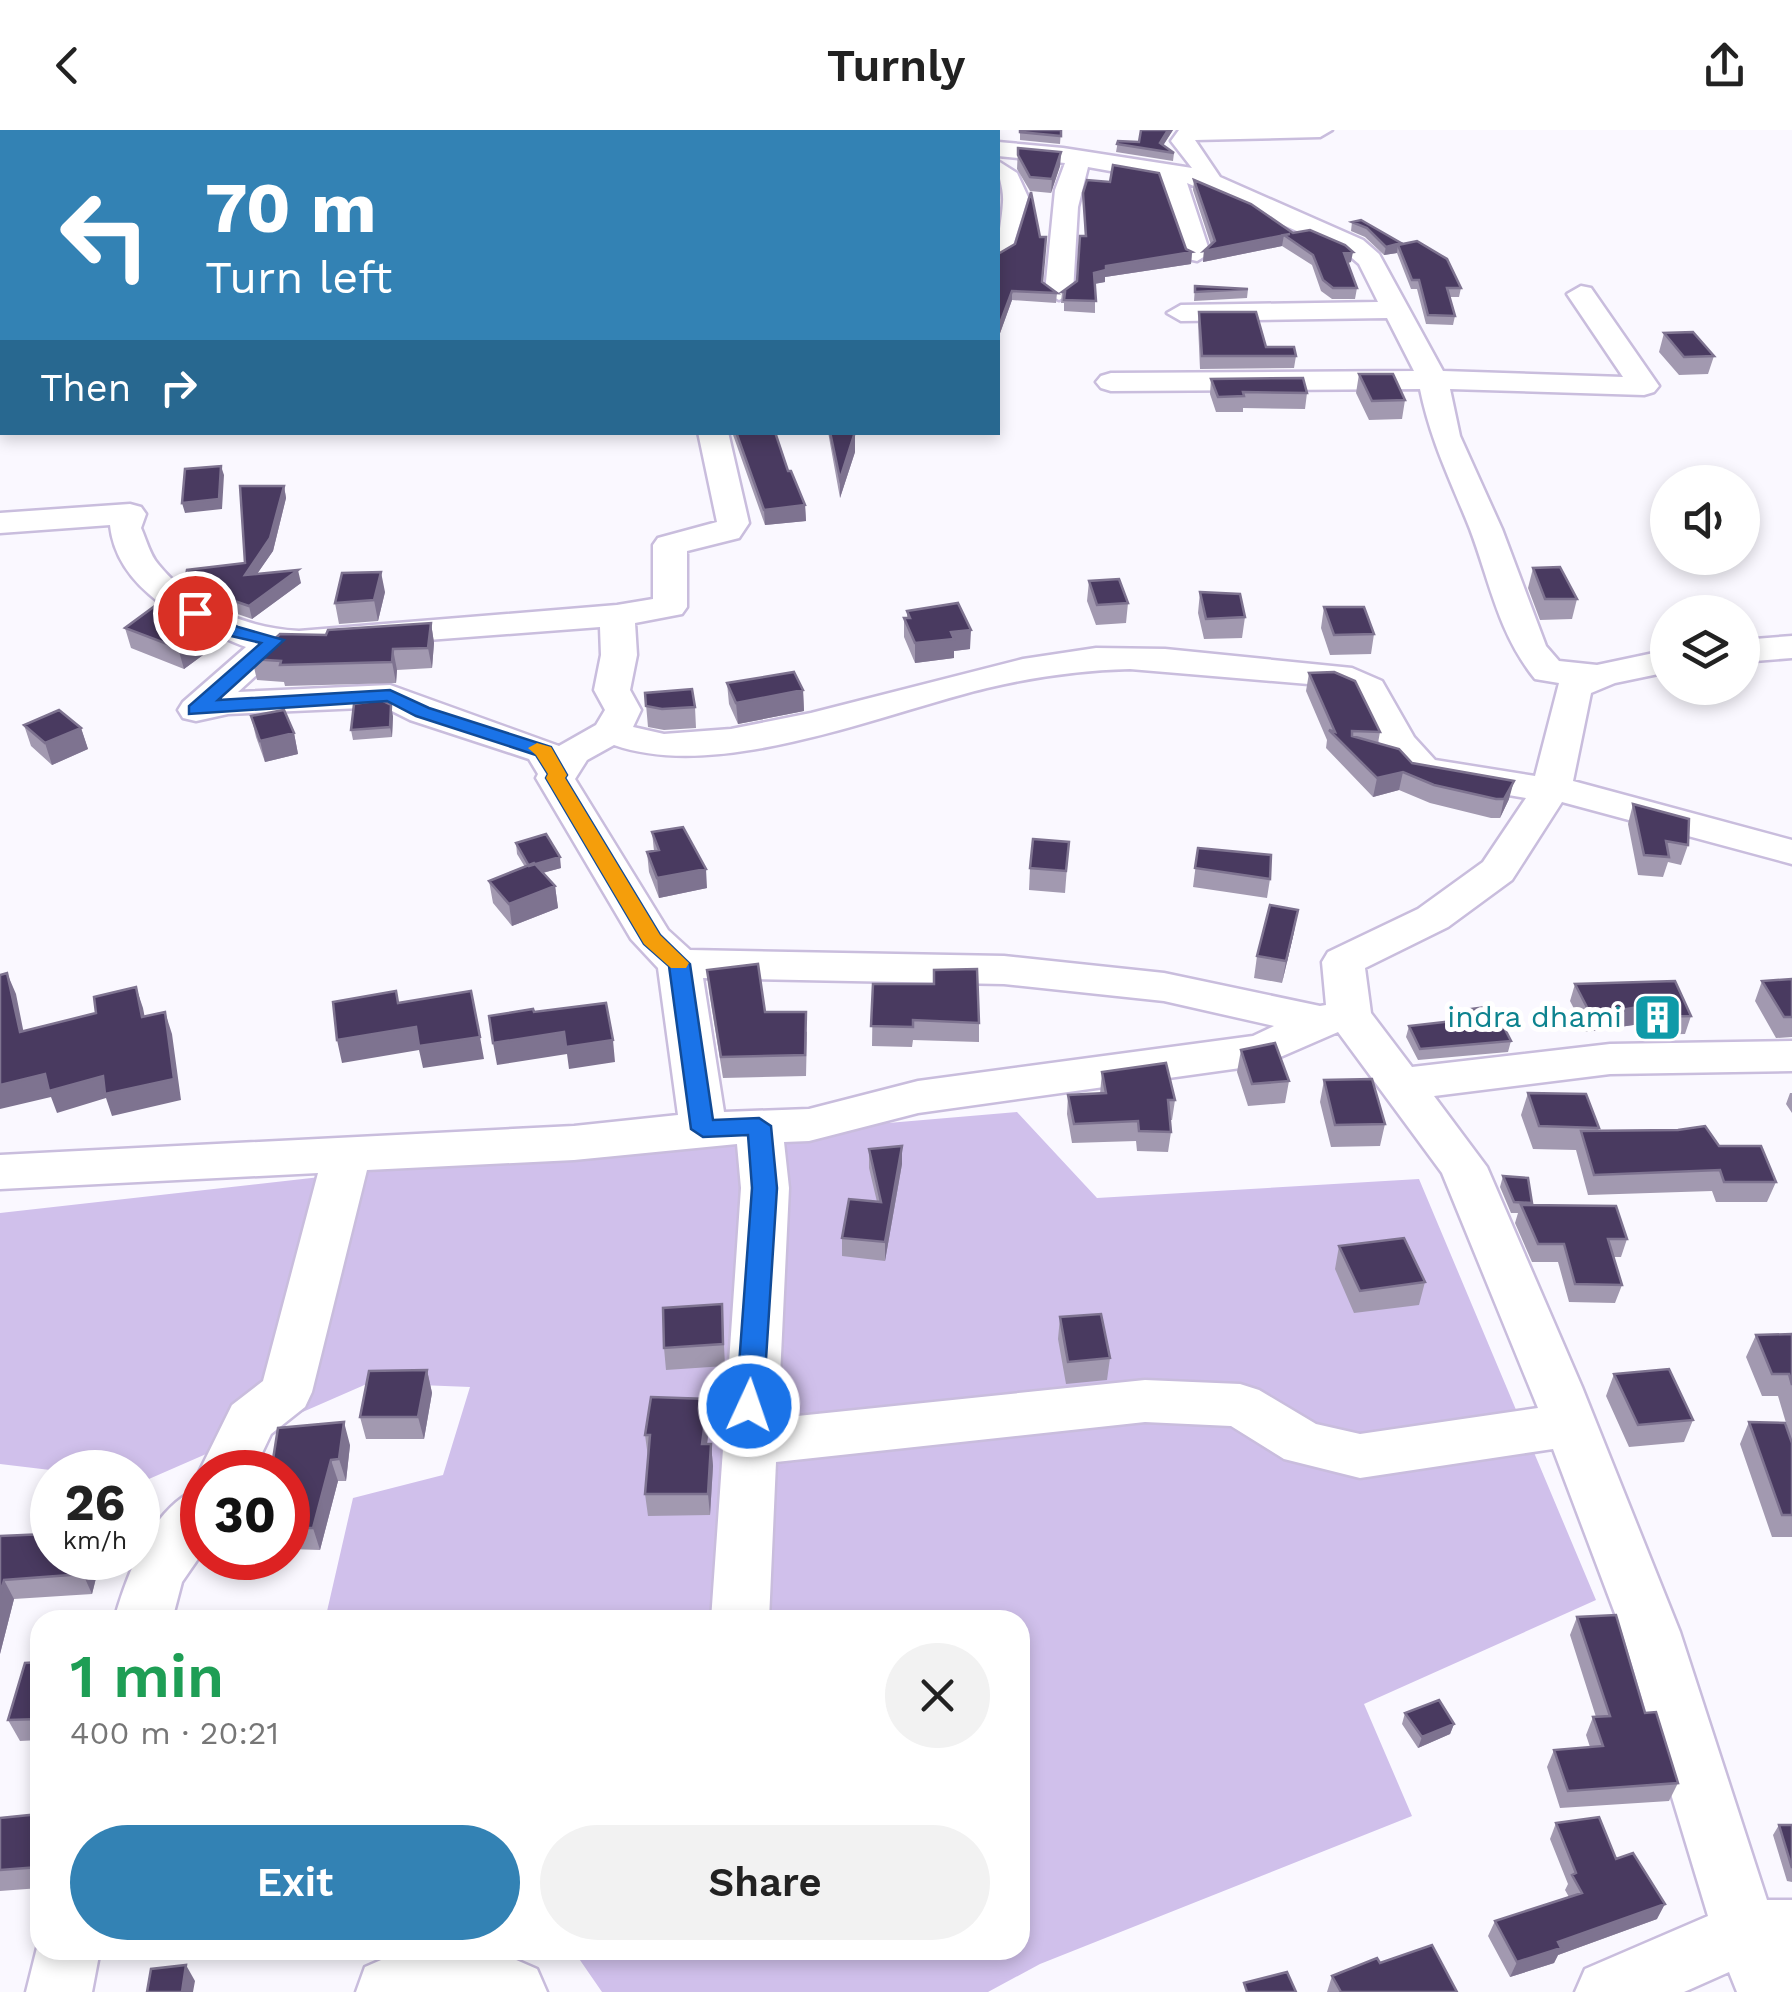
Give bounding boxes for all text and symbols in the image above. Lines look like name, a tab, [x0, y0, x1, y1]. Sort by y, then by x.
icon: back	[40, 38, 95, 93]
icon: share	[1697, 38, 1752, 93]
text: Turnly	[827, 39, 965, 92]
text: 70 m	[205, 167, 377, 249]
icon: left	[40, 170, 170, 300]
text: Turn left	[205, 251, 392, 304]
icon: right	[151, 360, 206, 415]
text: Then	[40, 366, 131, 410]
map controls	[1650, 465, 1760, 705]
button: sound	[1650, 465, 1760, 575]
pin	[153, 571, 238, 656]
icon: arrive	[168, 586, 223, 641]
button: layers	[1650, 595, 1760, 705]
building icon: indra dhami	[1631, 991, 1683, 1043]
place label: indra dhami	[1447, 999, 1622, 1034]
position arrow	[697, 1354, 801, 1458]
speed limit sign: 30	[180, 1450, 310, 1580]
text: 26	[65, 1473, 125, 1532]
text: km/h	[63, 1526, 127, 1555]
text: 1 min	[70, 1641, 224, 1712]
button: close	[885, 1643, 990, 1748]
text: 400 m · 20:21	[70, 1714, 279, 1752]
button: Exit	[70, 1825, 520, 1940]
button: Share	[540, 1825, 990, 1940]

